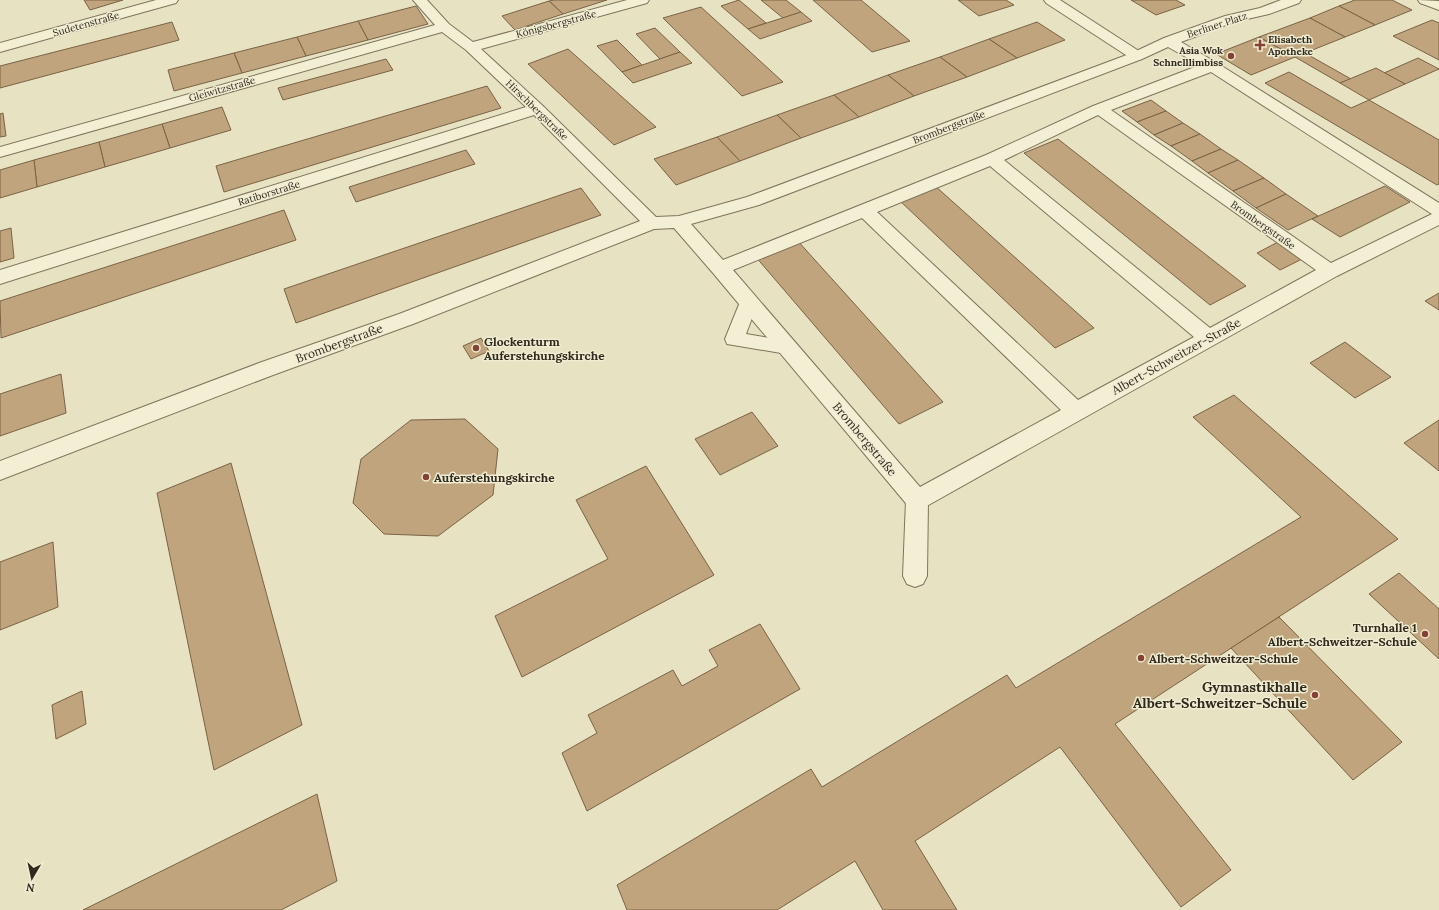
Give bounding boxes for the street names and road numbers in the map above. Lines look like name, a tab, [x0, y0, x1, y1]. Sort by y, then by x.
street label: Königsbergstraße	[514, 7, 598, 41]
street label: Sudetenstraße	[51, 8, 121, 40]
street label: Berliner Platz	[1185, 9, 1249, 41]
street label: Gleiwitzstraße	[187, 73, 257, 105]
street label: Hirschbergstraße	[503, 77, 571, 144]
street label: Brombergstraße	[911, 107, 988, 147]
street label: Ratiborstraße	[236, 177, 302, 209]
street label: Brombergstraße	[1228, 198, 1298, 253]
street label: Albert-Schweitzer-Straße	[1108, 314, 1244, 398]
street label: Brombergstraße	[293, 320, 385, 366]
street label: Brombergstraße	[830, 399, 901, 479]

